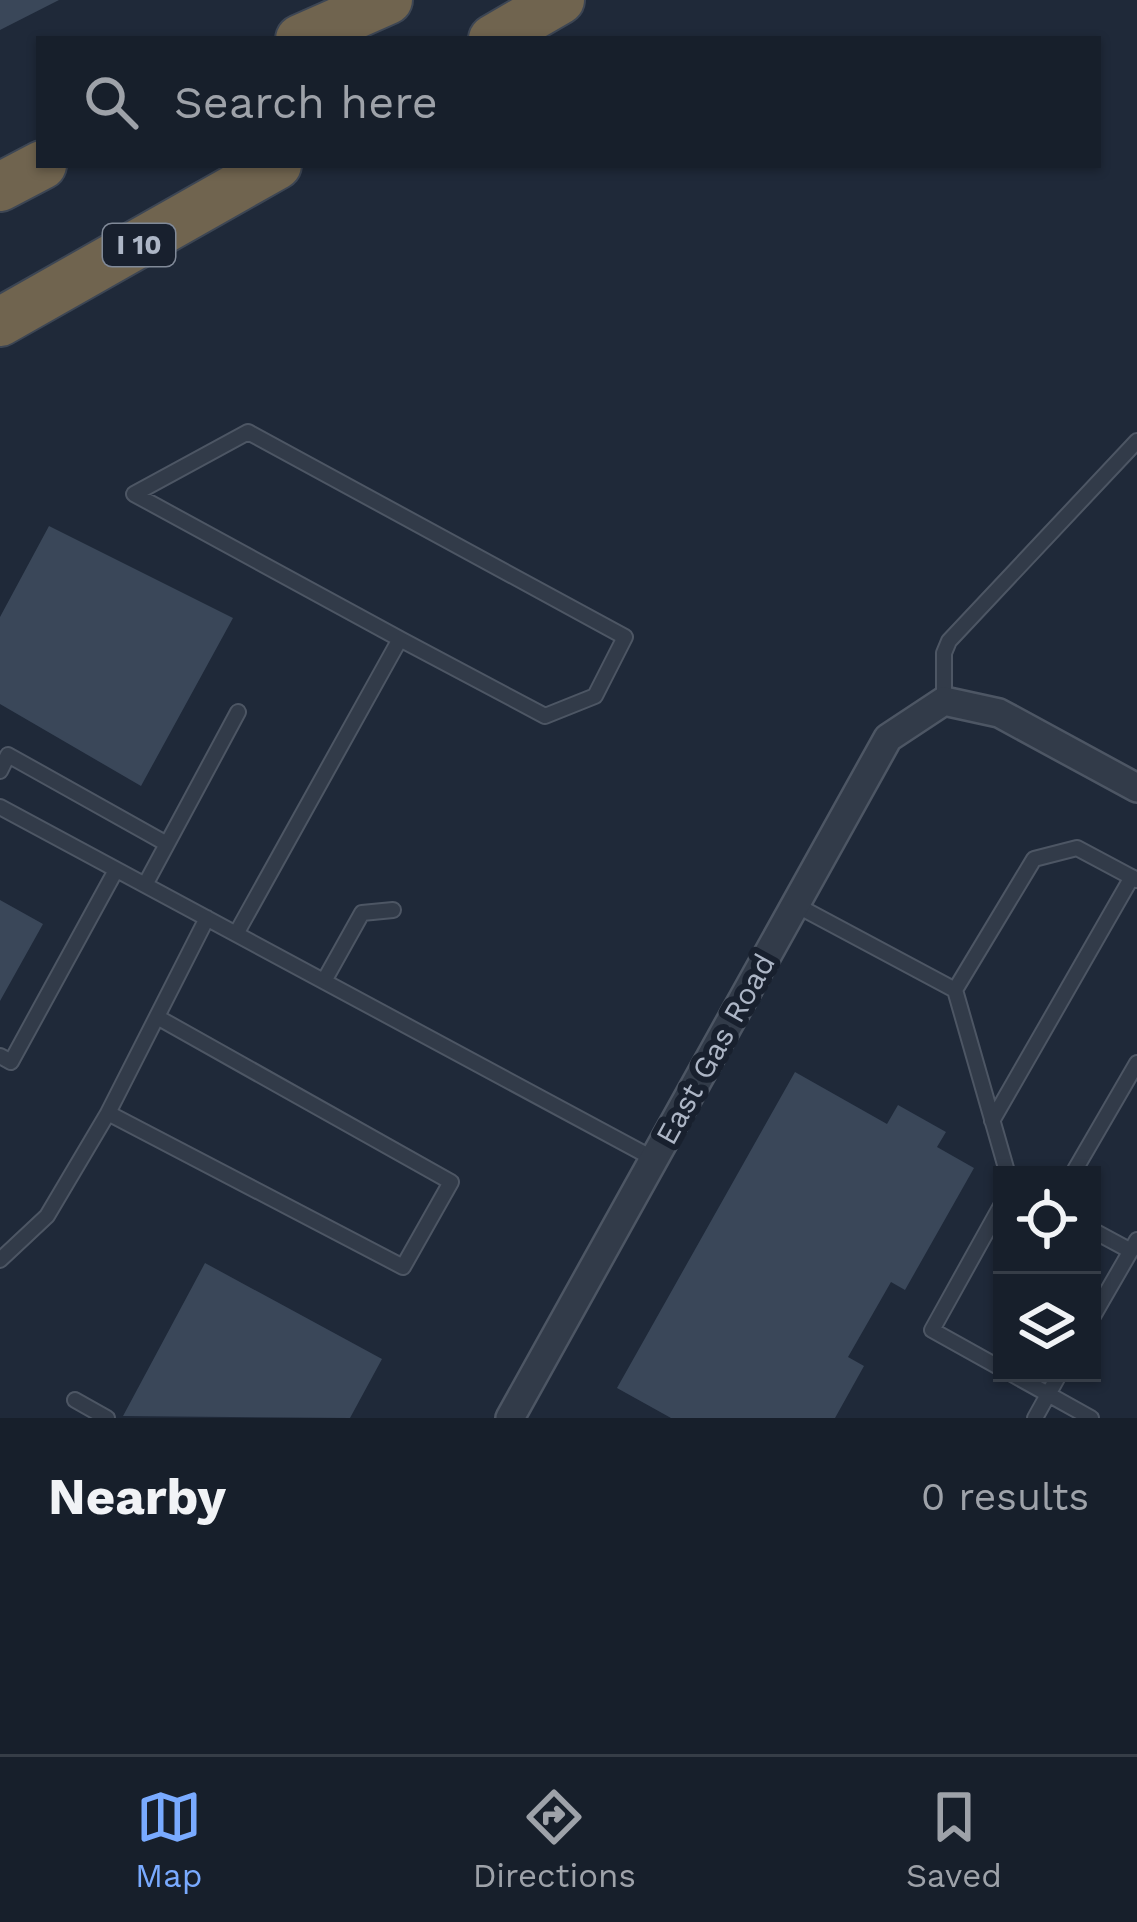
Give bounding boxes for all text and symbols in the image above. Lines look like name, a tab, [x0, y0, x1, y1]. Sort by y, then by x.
search box	[36, 36, 1101, 168]
icon: search	[78, 69, 144, 135]
text: Search here	[174, 76, 438, 129]
road number: I 10	[103, 224, 175, 266]
street label: East Gas Road	[648, 947, 782, 1151]
map controls	[993, 1166, 1101, 1382]
button: locate	[993, 1166, 1101, 1274]
button: layers	[993, 1274, 1101, 1382]
text: Nearby	[48, 1467, 226, 1526]
text: 0 results	[921, 1474, 1089, 1519]
tab: Map	[135, 1784, 202, 1895]
tab: Directions	[473, 1784, 636, 1895]
tab: Saved	[906, 1784, 1002, 1895]

